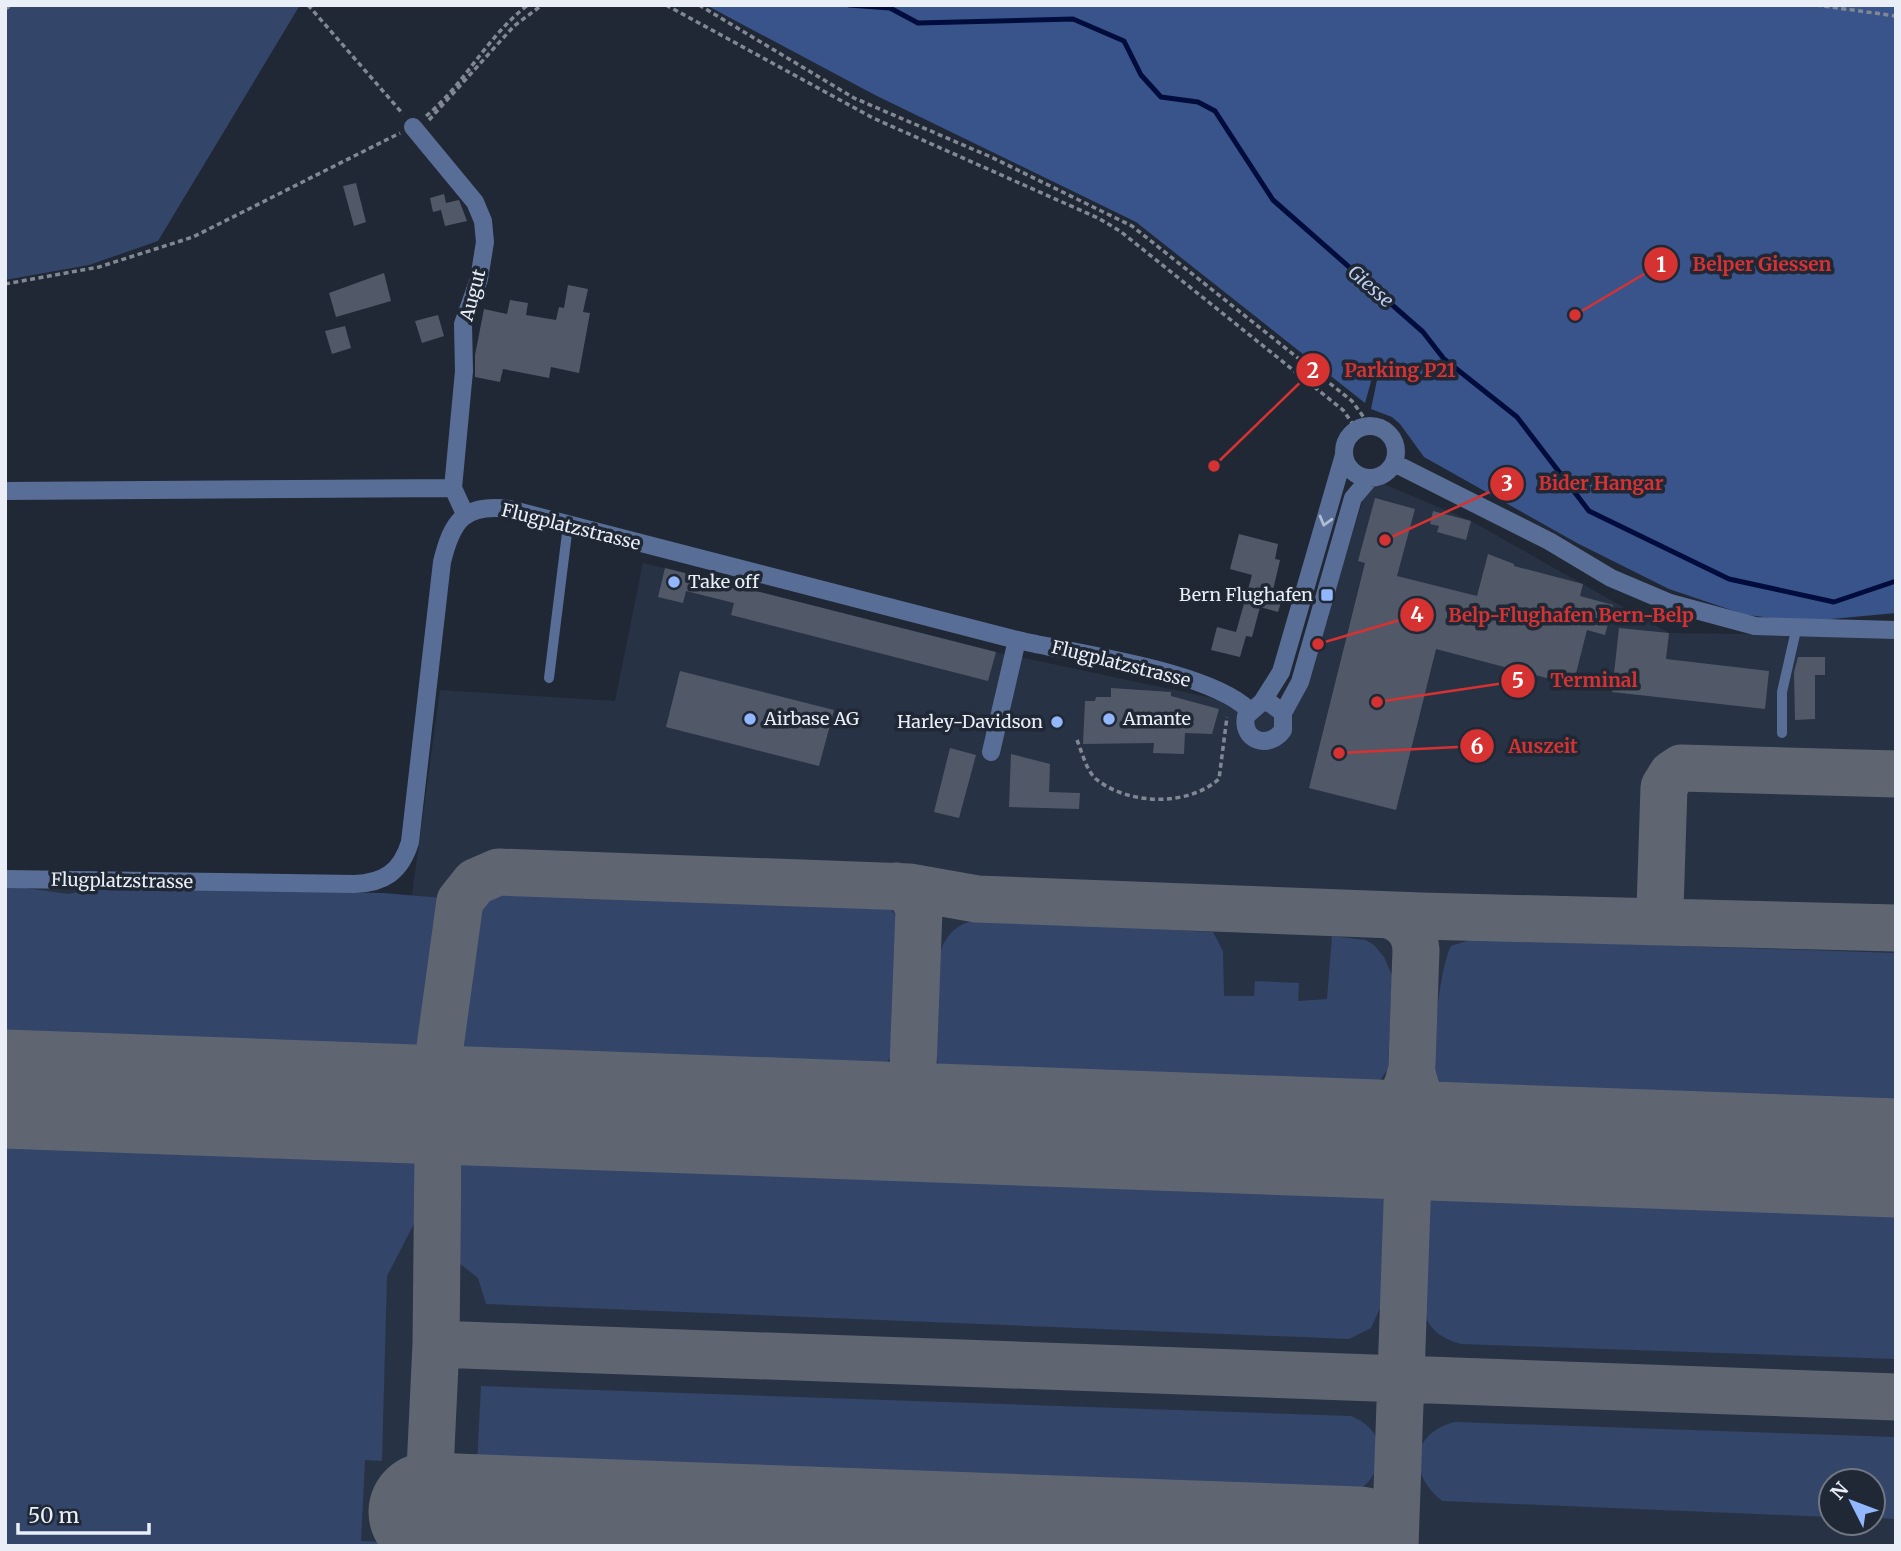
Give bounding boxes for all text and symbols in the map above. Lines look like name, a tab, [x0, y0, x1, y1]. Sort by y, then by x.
callout: Belper Giessen	[1644, 244, 1846, 284]
text: 1	[1656, 251, 1666, 278]
text: Belper Giessen	[1693, 252, 1831, 276]
water label: Giesse	[1343, 260, 1399, 313]
street label: Augut	[454, 267, 490, 324]
callout: Parking P21	[1296, 350, 1470, 390]
text: 2	[1307, 357, 1319, 384]
text: Parking P21	[1344, 358, 1456, 382]
callout: Bider Hangar	[1489, 464, 1677, 504]
text: 3	[1501, 470, 1513, 497]
text: Bider Hangar	[1539, 471, 1664, 495]
street label: Flugplatzstrasse	[499, 498, 643, 555]
one-way arrow	[1319, 515, 1333, 527]
place label: Take off	[688, 570, 760, 593]
marker: Take off	[666, 574, 682, 590]
place label: Bern Flughafen	[1179, 583, 1313, 606]
marker: Bern Flughafen	[1319, 587, 1335, 603]
callout: Belp-Flughafen Bern-Belp	[1400, 595, 1708, 635]
text: 4	[1410, 601, 1424, 628]
text: Belp-Flughafen Bern-Belp	[1448, 603, 1694, 627]
street label: Flugplatzstrasse	[1049, 635, 1193, 692]
callout: Terminal	[1501, 661, 1651, 701]
text: 5	[1512, 667, 1524, 694]
text: Terminal	[1550, 668, 1638, 692]
place label: Airbase AG	[763, 707, 859, 730]
place label: Amante	[1122, 707, 1191, 730]
place label: Harley-Davidson	[897, 710, 1043, 733]
marker: Airbase AG	[742, 711, 758, 727]
marker: Amante	[1101, 711, 1117, 727]
marker: Harley-Davidson	[1049, 714, 1065, 730]
callout: Auszeit	[1459, 726, 1592, 766]
text: 6	[1471, 733, 1484, 760]
text: Auszeit	[1507, 734, 1578, 758]
street label: Flugplatzstrasse	[51, 868, 193, 893]
north arrow	[1817, 1467, 1887, 1537]
text: N	[1825, 1477, 1853, 1504]
scale bar	[18, 1492, 149, 1536]
text: 50 m	[28, 1502, 79, 1529]

